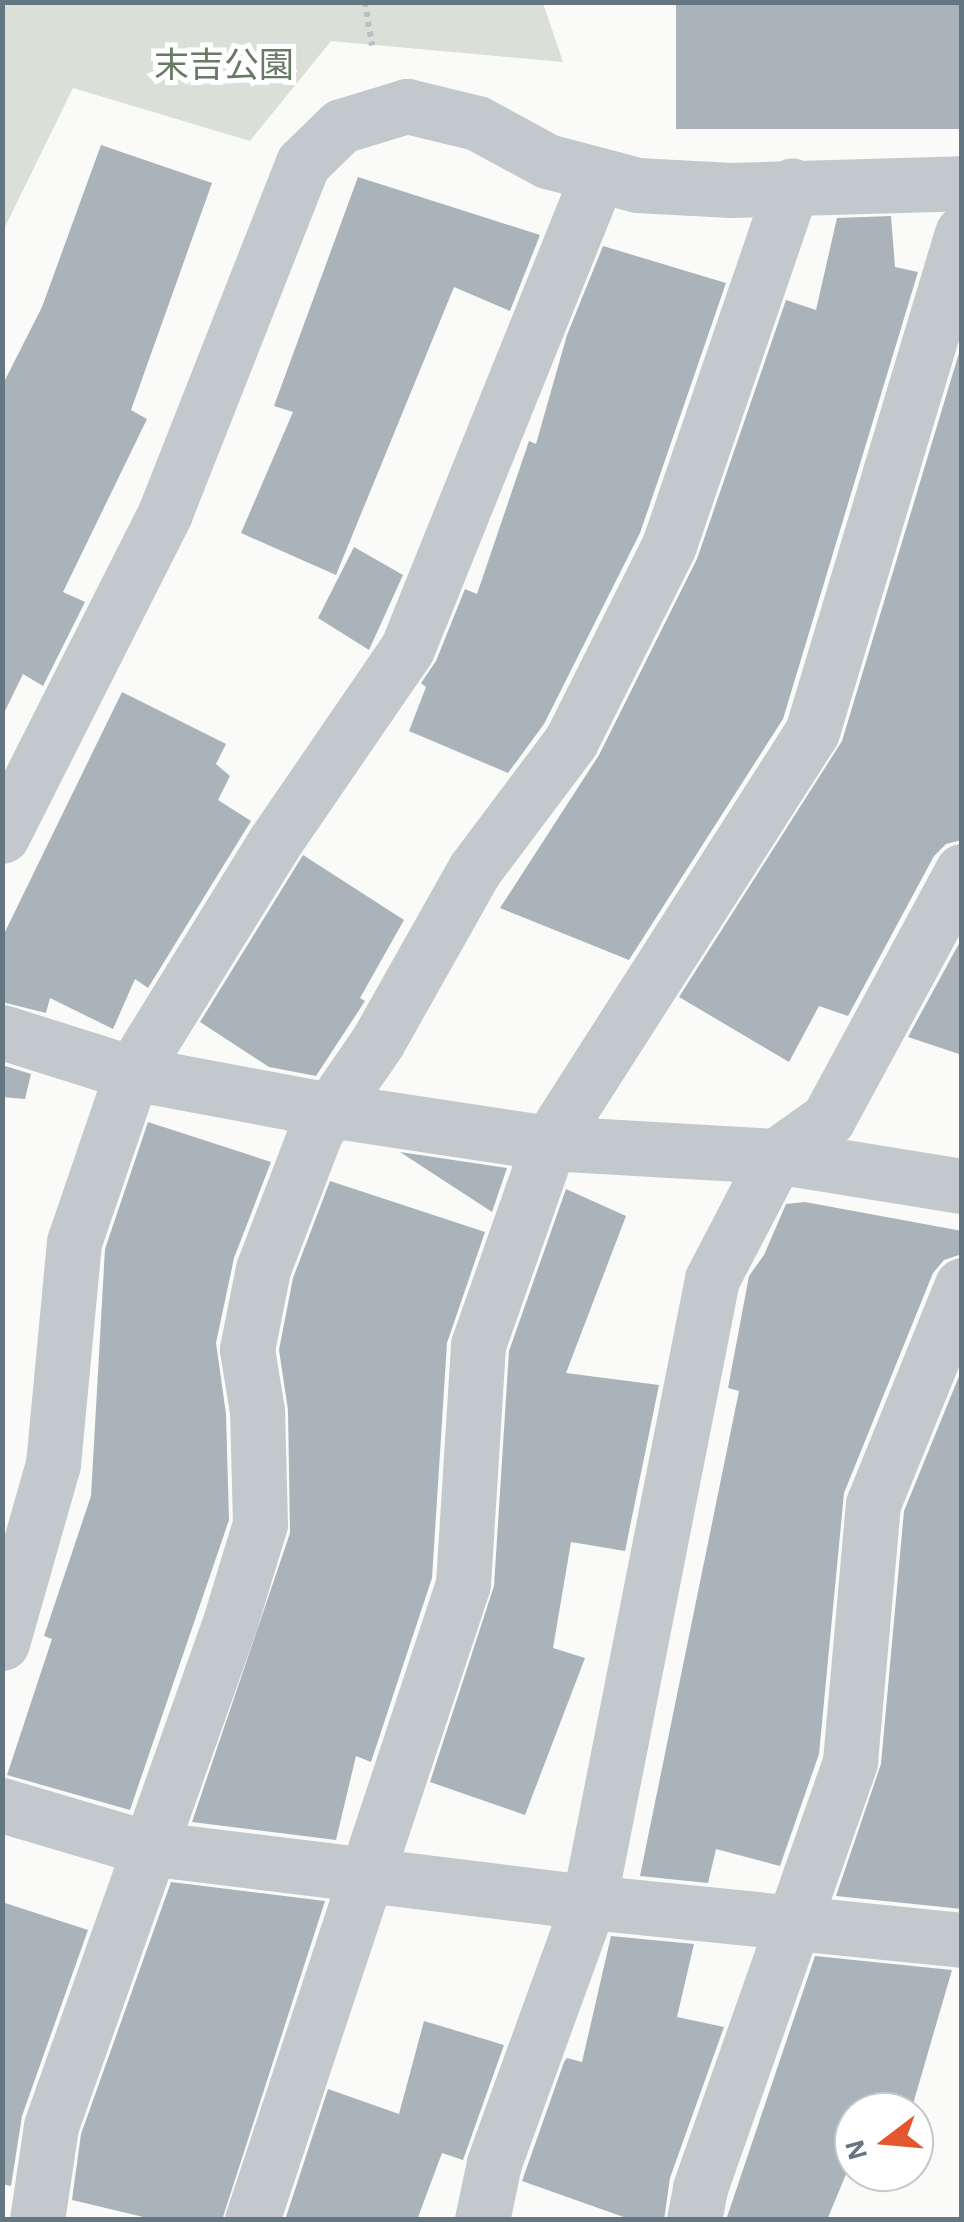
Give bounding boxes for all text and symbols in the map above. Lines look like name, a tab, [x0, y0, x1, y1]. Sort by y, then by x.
park label: 末吉公園	[154, 46, 294, 88]
north arrow	[834, 2092, 934, 2192]
text: N	[841, 2137, 873, 2163]

